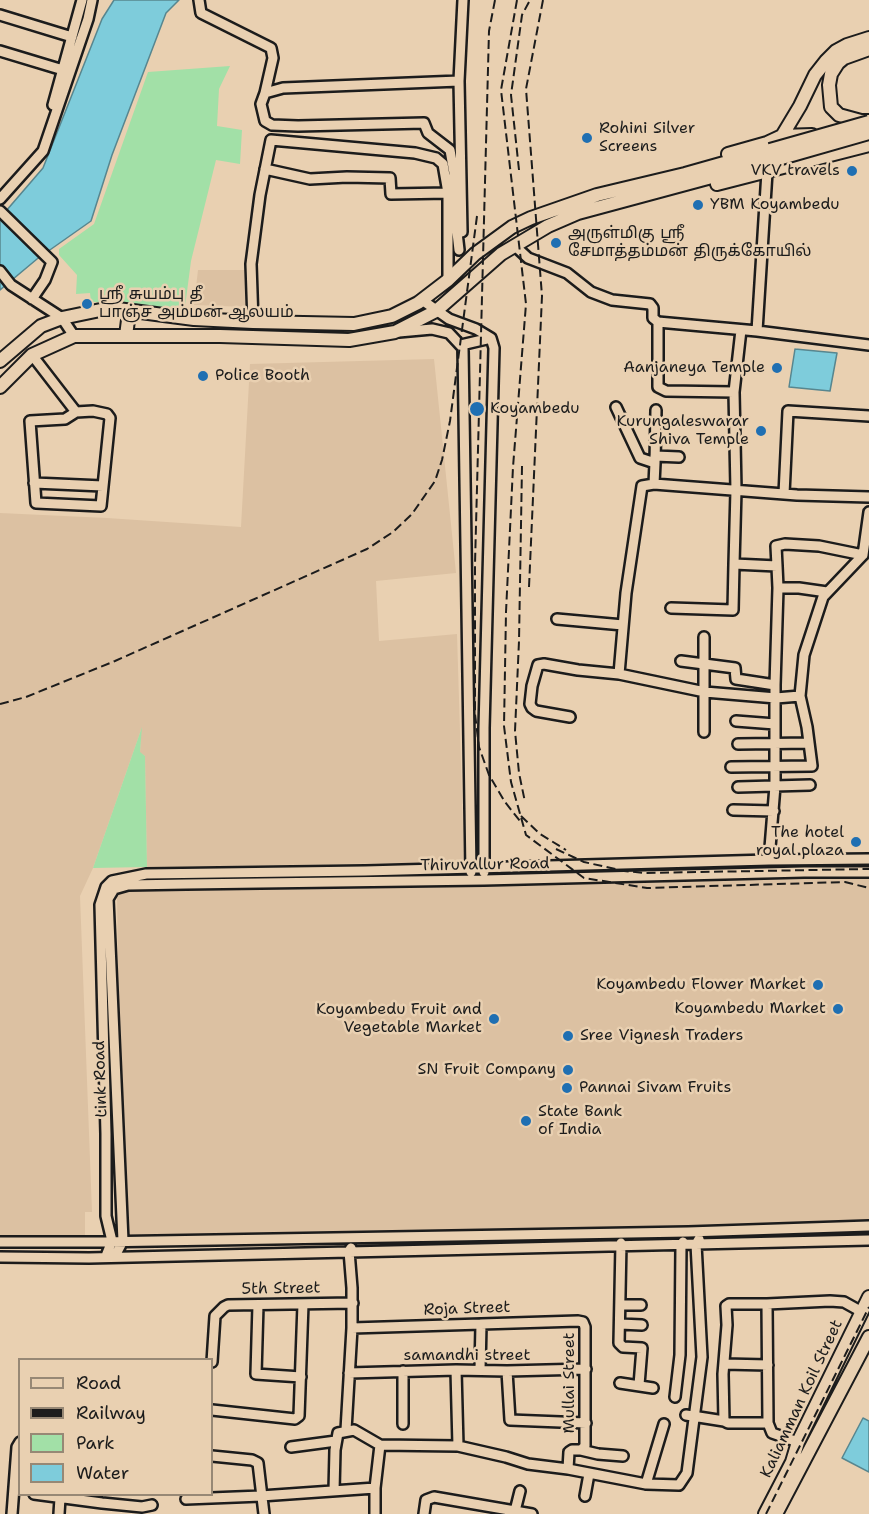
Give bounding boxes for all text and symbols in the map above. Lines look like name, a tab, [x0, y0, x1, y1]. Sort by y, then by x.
place label: Rohini Silver Screens	[599, 119, 695, 157]
marker: Rohini Silver Screens	[580, 131, 594, 145]
place label: VKV travels	[750, 161, 840, 181]
marker: VKV travels	[845, 164, 859, 178]
place label: YBM Koyambedu	[710, 195, 840, 215]
marker: YBM Koyambedu	[691, 198, 705, 212]
place label: அருள்மிகு ஸ்ரீ சேமாத்தம்மன் திருக்கோயில்	[568, 224, 812, 262]
marker: அருள்மிகு ஸ்ரீ சேமாத்தம்மன் திருக்கோயில்	[549, 236, 563, 250]
place label: ஶ்ரீ சுயம்பு தீ பாஞ்ச அம்மன் ஆலயம்	[99, 285, 294, 323]
marker: ஶ்ரீ சுயம்பு தீ பாஞ்ச அம்மன் ஆலயம்	[80, 297, 94, 311]
place label: Aanjaneya Temple	[623, 358, 765, 378]
marker: Aanjaneya Temple	[770, 361, 784, 375]
place label: Police Booth	[215, 366, 310, 386]
marker: Police Booth	[196, 369, 210, 383]
place label: Koyambedu	[490, 399, 579, 419]
marker: Koyambedu	[468, 400, 486, 418]
place label: Kurungaleswarar Shiva Temple	[617, 412, 749, 450]
marker: Kurungaleswarar Shiva Temple	[754, 424, 768, 438]
place label: The hotel royal plaza	[756, 823, 844, 861]
marker: The hotel royal plaza	[849, 835, 863, 849]
street label: Thiruvallur Road	[420, 854, 550, 876]
place label: Koyambedu Flower Market	[596, 975, 806, 995]
marker: Koyambedu Flower Market	[811, 978, 825, 992]
place label: Koyambedu Market	[675, 999, 826, 1019]
place label: Koyambedu Fruit and Vegetable Market	[316, 1000, 482, 1038]
marker: Koyambedu Market	[831, 1002, 845, 1016]
marker: Koyambedu Fruit and Vegetable Market	[487, 1012, 501, 1026]
place label: Sree Vignesh Traders	[580, 1026, 743, 1046]
marker: Sree Vignesh Traders	[561, 1029, 575, 1043]
street label: Link Road	[90, 1040, 112, 1118]
place label: SN Fruit Company	[418, 1060, 556, 1080]
marker: SN Fruit Company	[561, 1063, 575, 1077]
place label: Pannai Sivam Fruits	[579, 1078, 731, 1098]
marker: Pannai Sivam Fruits	[560, 1081, 574, 1095]
place label: State Bank of India	[538, 1102, 622, 1140]
marker: State Bank of India	[519, 1114, 533, 1128]
street label: 5th Street	[241, 1279, 321, 1299]
street label: Roja Street	[423, 1298, 511, 1320]
street label: Kaliamman Koil Street	[757, 1317, 847, 1481]
street label: Mullai Street	[560, 1332, 580, 1434]
street label: samandhi street	[404, 1346, 530, 1366]
legend	[18, 1358, 213, 1496]
text: Road	[76, 1371, 121, 1395]
text: Railway	[76, 1401, 146, 1425]
text: Park	[76, 1431, 115, 1455]
text: Water	[76, 1461, 129, 1485]

